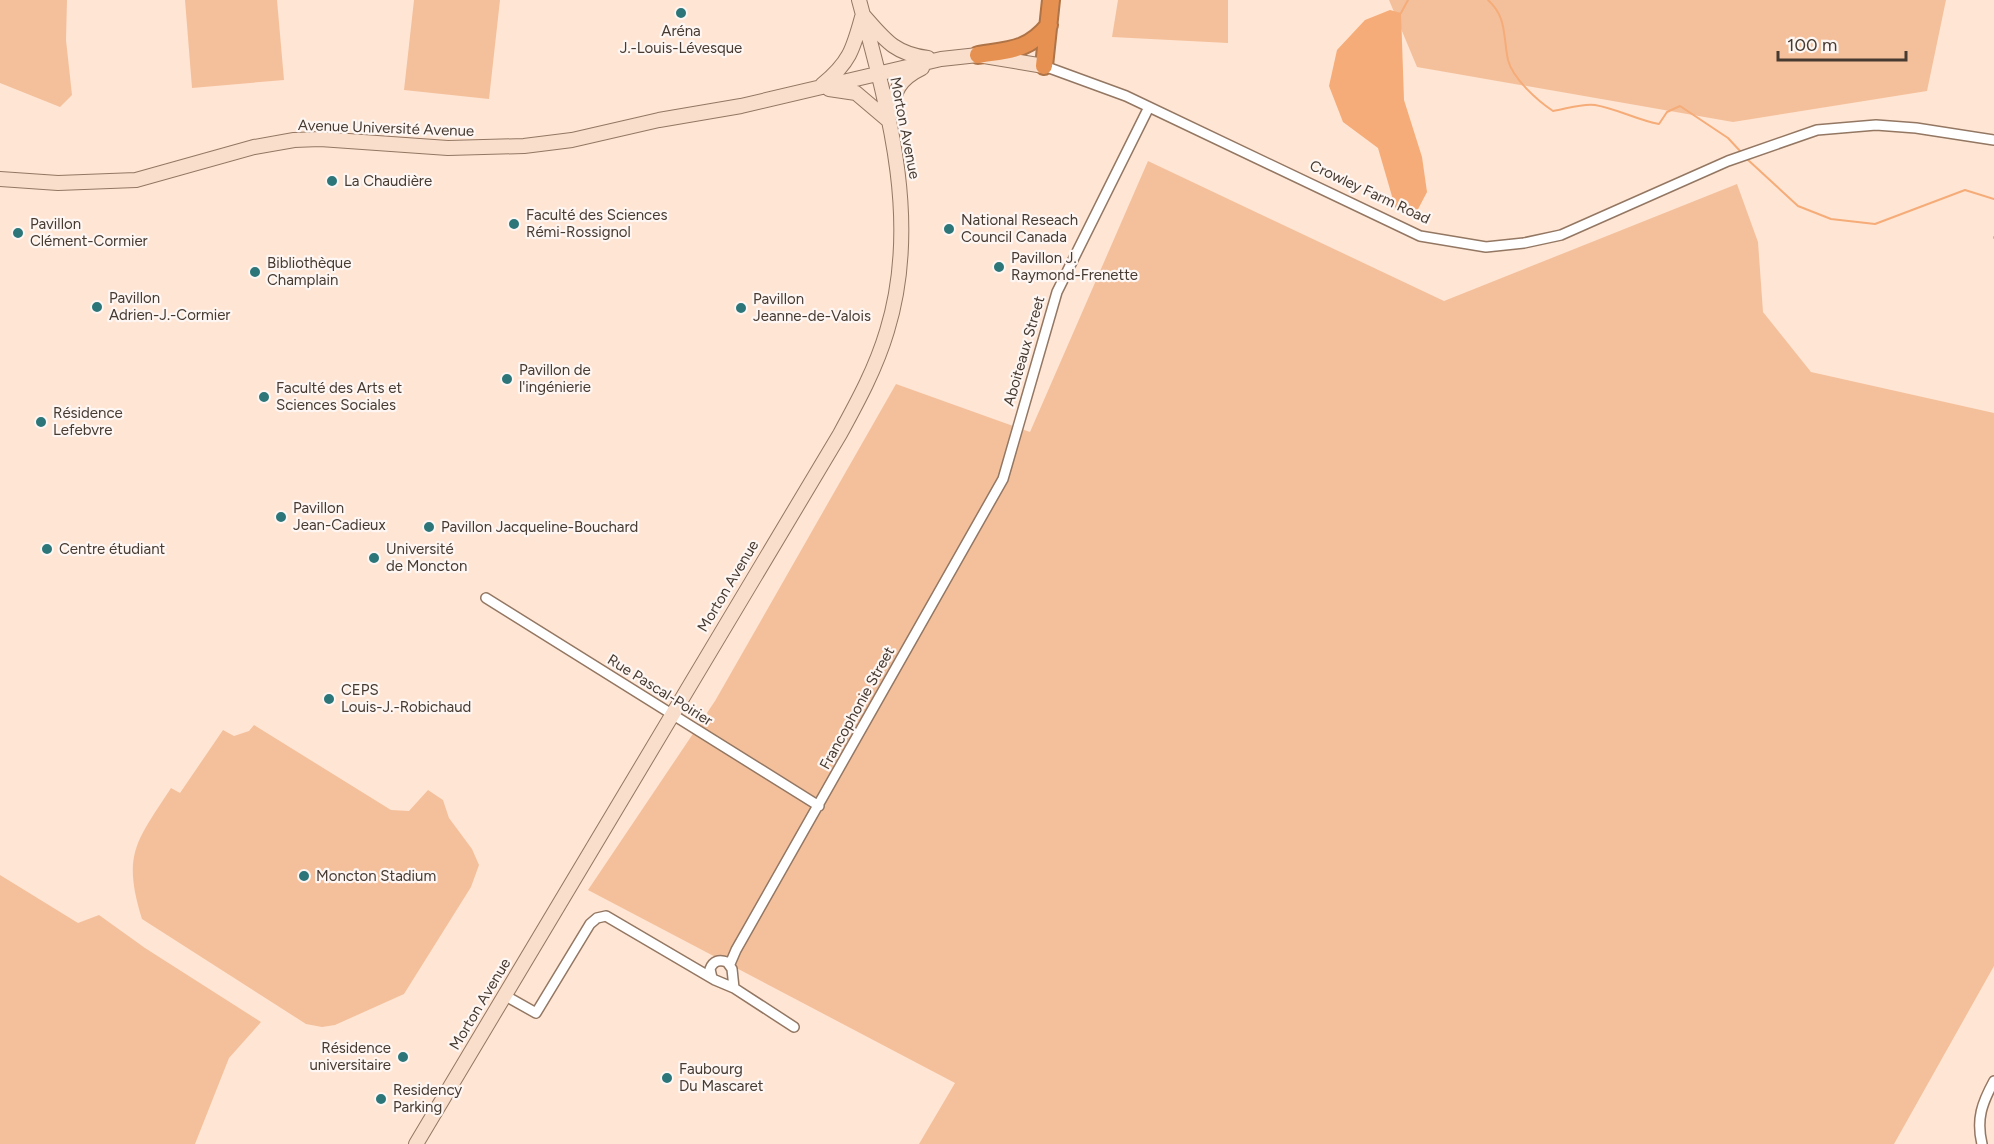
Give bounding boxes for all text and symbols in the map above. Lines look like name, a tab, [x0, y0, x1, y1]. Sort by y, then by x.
marker: Aréna J.-Louis-Lévesque	[674, 6, 688, 20]
place label: Aréna J.-Louis-Lévesque	[620, 22, 742, 57]
scale bar	[1778, 24, 1906, 62]
text: 100 m	[1787, 34, 1837, 56]
street label: Morton Avenue	[886, 75, 924, 181]
street label: Avenue Université Avenue	[297, 116, 475, 140]
street label: Crowley Farm Road	[1307, 156, 1433, 228]
place label: La Chaudière	[344, 172, 432, 190]
marker: La Chaudière	[325, 174, 339, 188]
place label: Faculté des Sciences Rémi-Rossignol	[526, 206, 667, 241]
place label: National Reseach Council Canada	[961, 211, 1078, 246]
place label: Pavillon Clément-Cormier	[30, 215, 148, 250]
marker: Faculté des Sciences Rémi-Rossignol	[507, 217, 521, 231]
marker: National Reseach Council Canada	[942, 222, 956, 236]
marker: Pavillon Clément-Cormier	[11, 226, 25, 240]
place label: Pavillon J. Raymond-Frenette	[1011, 249, 1138, 284]
place label: Bibliothèque Champlain	[267, 254, 351, 289]
marker: Pavillon J. Raymond-Frenette	[992, 260, 1006, 274]
marker: Bibliothèque Champlain	[248, 265, 262, 279]
place label: Pavillon Adrien-J.-Cormier	[109, 289, 230, 324]
place label: Pavillon Jeanne-de-Valois	[753, 290, 871, 325]
street label: Aboiteaux Street	[1000, 294, 1048, 408]
marker: Pavillon Adrien-J.-Cormier	[90, 300, 104, 314]
marker: Pavillon Jeanne-de-Valois	[734, 301, 748, 315]
place label: Pavillon de l'ingénierie	[519, 361, 591, 396]
marker: Pavillon de l'ingénierie	[500, 372, 514, 386]
place label: Faculté des Arts et Sciences Sociales	[276, 379, 402, 414]
marker: Faculté des Arts et Sciences Sociales	[257, 390, 271, 404]
place label: Résidence Lefebvre	[53, 404, 123, 439]
marker: Résidence Lefebvre	[34, 415, 48, 429]
place label: Pavillon Jean-Cadieux	[293, 499, 386, 534]
marker: Pavillon Jean-Cadieux	[274, 510, 288, 524]
place label: Pavillon Jacqueline-Bouchard	[441, 518, 638, 536]
marker: Pavillon Jacqueline-Bouchard	[422, 520, 436, 534]
street label: Morton Avenue	[694, 537, 762, 635]
place label: Centre étudiant	[59, 540, 166, 558]
place label: Université de Moncton	[386, 540, 467, 575]
marker: Centre étudiant	[40, 542, 54, 556]
marker: Université de Moncton	[367, 551, 381, 565]
street label: Francophonie Street	[816, 643, 898, 773]
street label: Rue Pascal-Poirier	[604, 650, 716, 730]
place label: CEPS Louis-J.-Robichaud	[341, 681, 471, 716]
marker: CEPS Louis-J.-Robichaud	[322, 692, 336, 706]
place label: Moncton Stadium	[316, 867, 436, 885]
marker: Moncton Stadium	[297, 869, 311, 883]
street label: Morton Avenue	[446, 955, 514, 1053]
place label: Résidence universitaire	[309, 1039, 391, 1074]
marker: Résidence universitaire	[396, 1050, 410, 1064]
place label: Faubourg Du Mascaret	[679, 1060, 764, 1095]
marker: Faubourg Du Mascaret	[660, 1071, 674, 1085]
place label: Residency Parking	[393, 1081, 462, 1116]
marker: Residency Parking	[374, 1092, 388, 1106]

